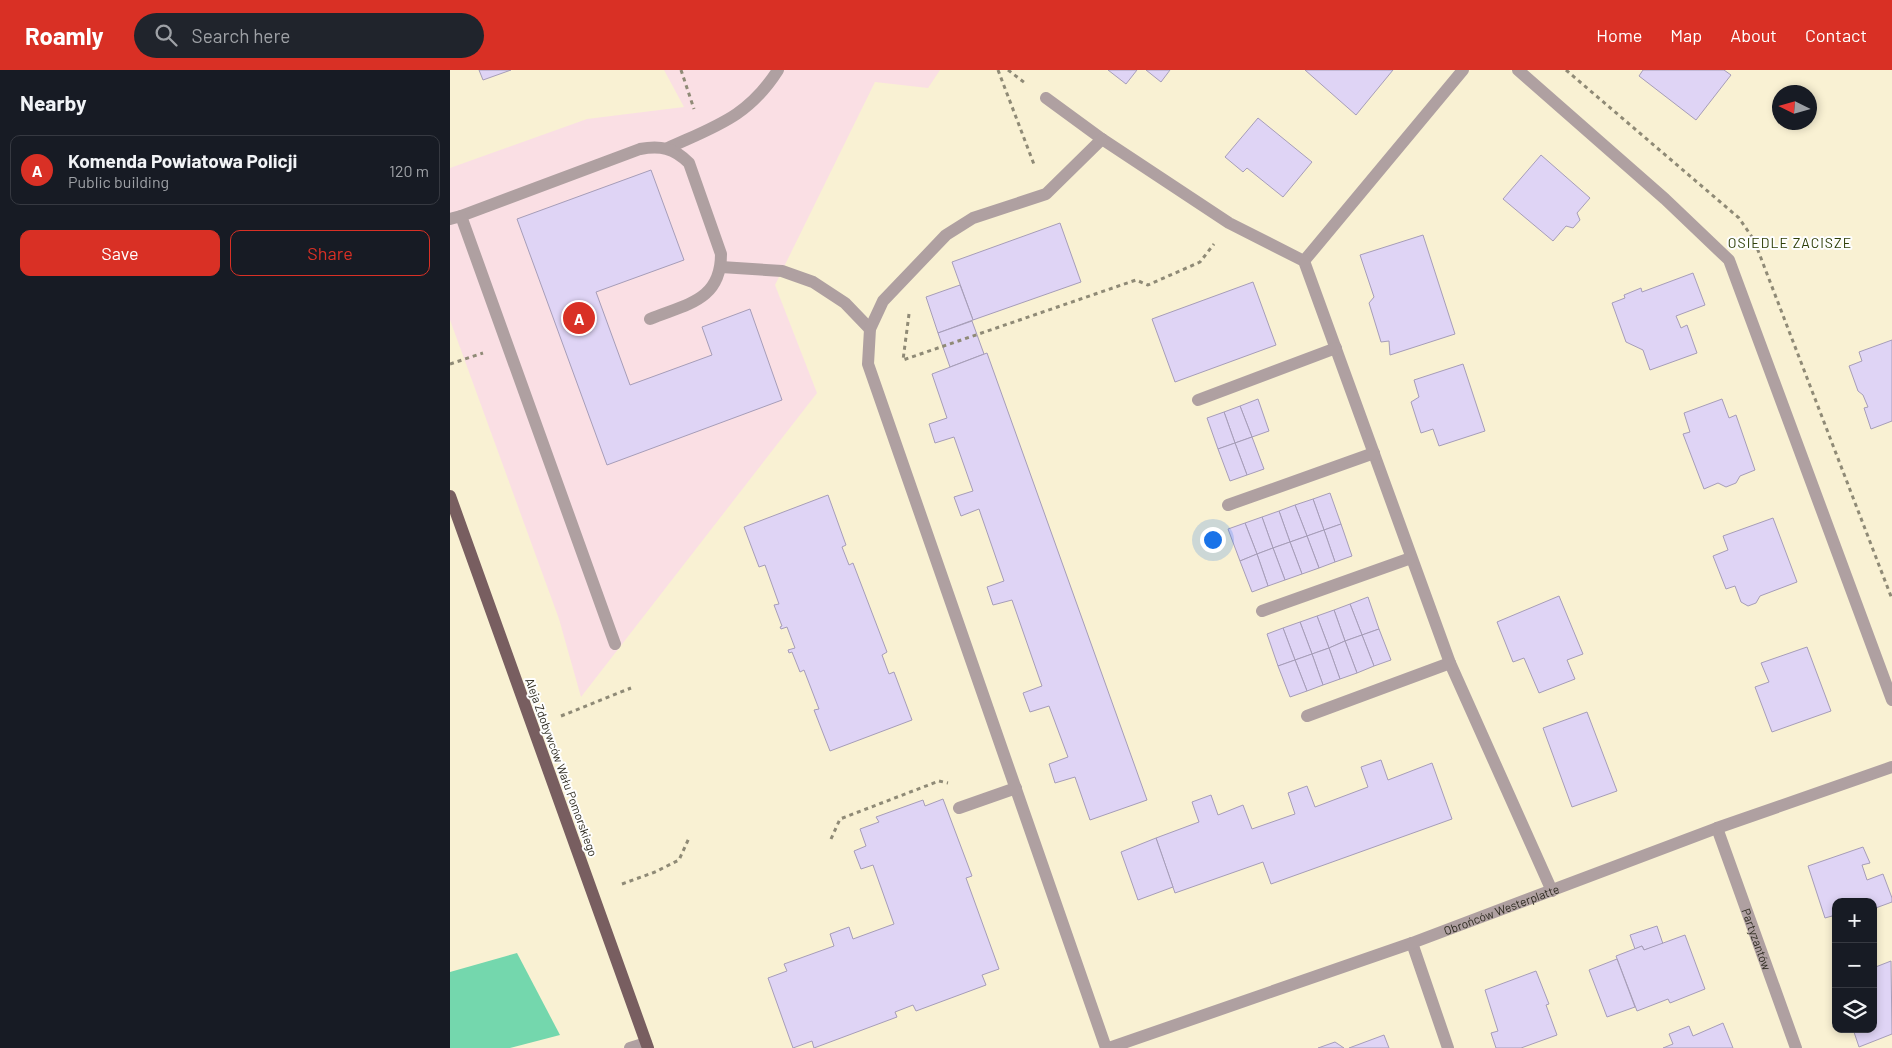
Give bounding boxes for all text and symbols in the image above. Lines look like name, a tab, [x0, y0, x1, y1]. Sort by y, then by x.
search box	[134, 13, 484, 58]
text: Roamly	[25, 21, 104, 50]
icon: search	[152, 21, 180, 49]
text: Search here	[192, 24, 290, 47]
text: Home	[1596, 24, 1642, 46]
text: Map	[1670, 24, 1702, 46]
text: About	[1730, 24, 1777, 46]
text: Contact	[1805, 24, 1867, 46]
north arrow	[1772, 85, 1817, 130]
text: Nearby	[20, 90, 86, 115]
text: Komenda Powiatowa Policji	[68, 149, 297, 172]
text: A	[32, 161, 42, 180]
text: 120 m	[389, 161, 429, 180]
text: Public building	[68, 172, 169, 191]
button: Save	[20, 230, 220, 276]
button: Share	[230, 230, 430, 276]
district label: OSIEDLE ZACISZE	[1728, 234, 1852, 251]
pin: A	[563, 299, 595, 337]
your location	[1200, 527, 1226, 553]
street label: Aleja Zdobywców Wału Pomorskiego	[523, 676, 601, 858]
street label: Obrońców Westerplatte	[1442, 881, 1561, 937]
map controls	[1832, 898, 1877, 1033]
button: +	[1832, 898, 1877, 943]
street label: Partyzantów	[1739, 906, 1775, 972]
button: −	[1832, 943, 1877, 988]
button: layers	[1832, 988, 1877, 1033]

